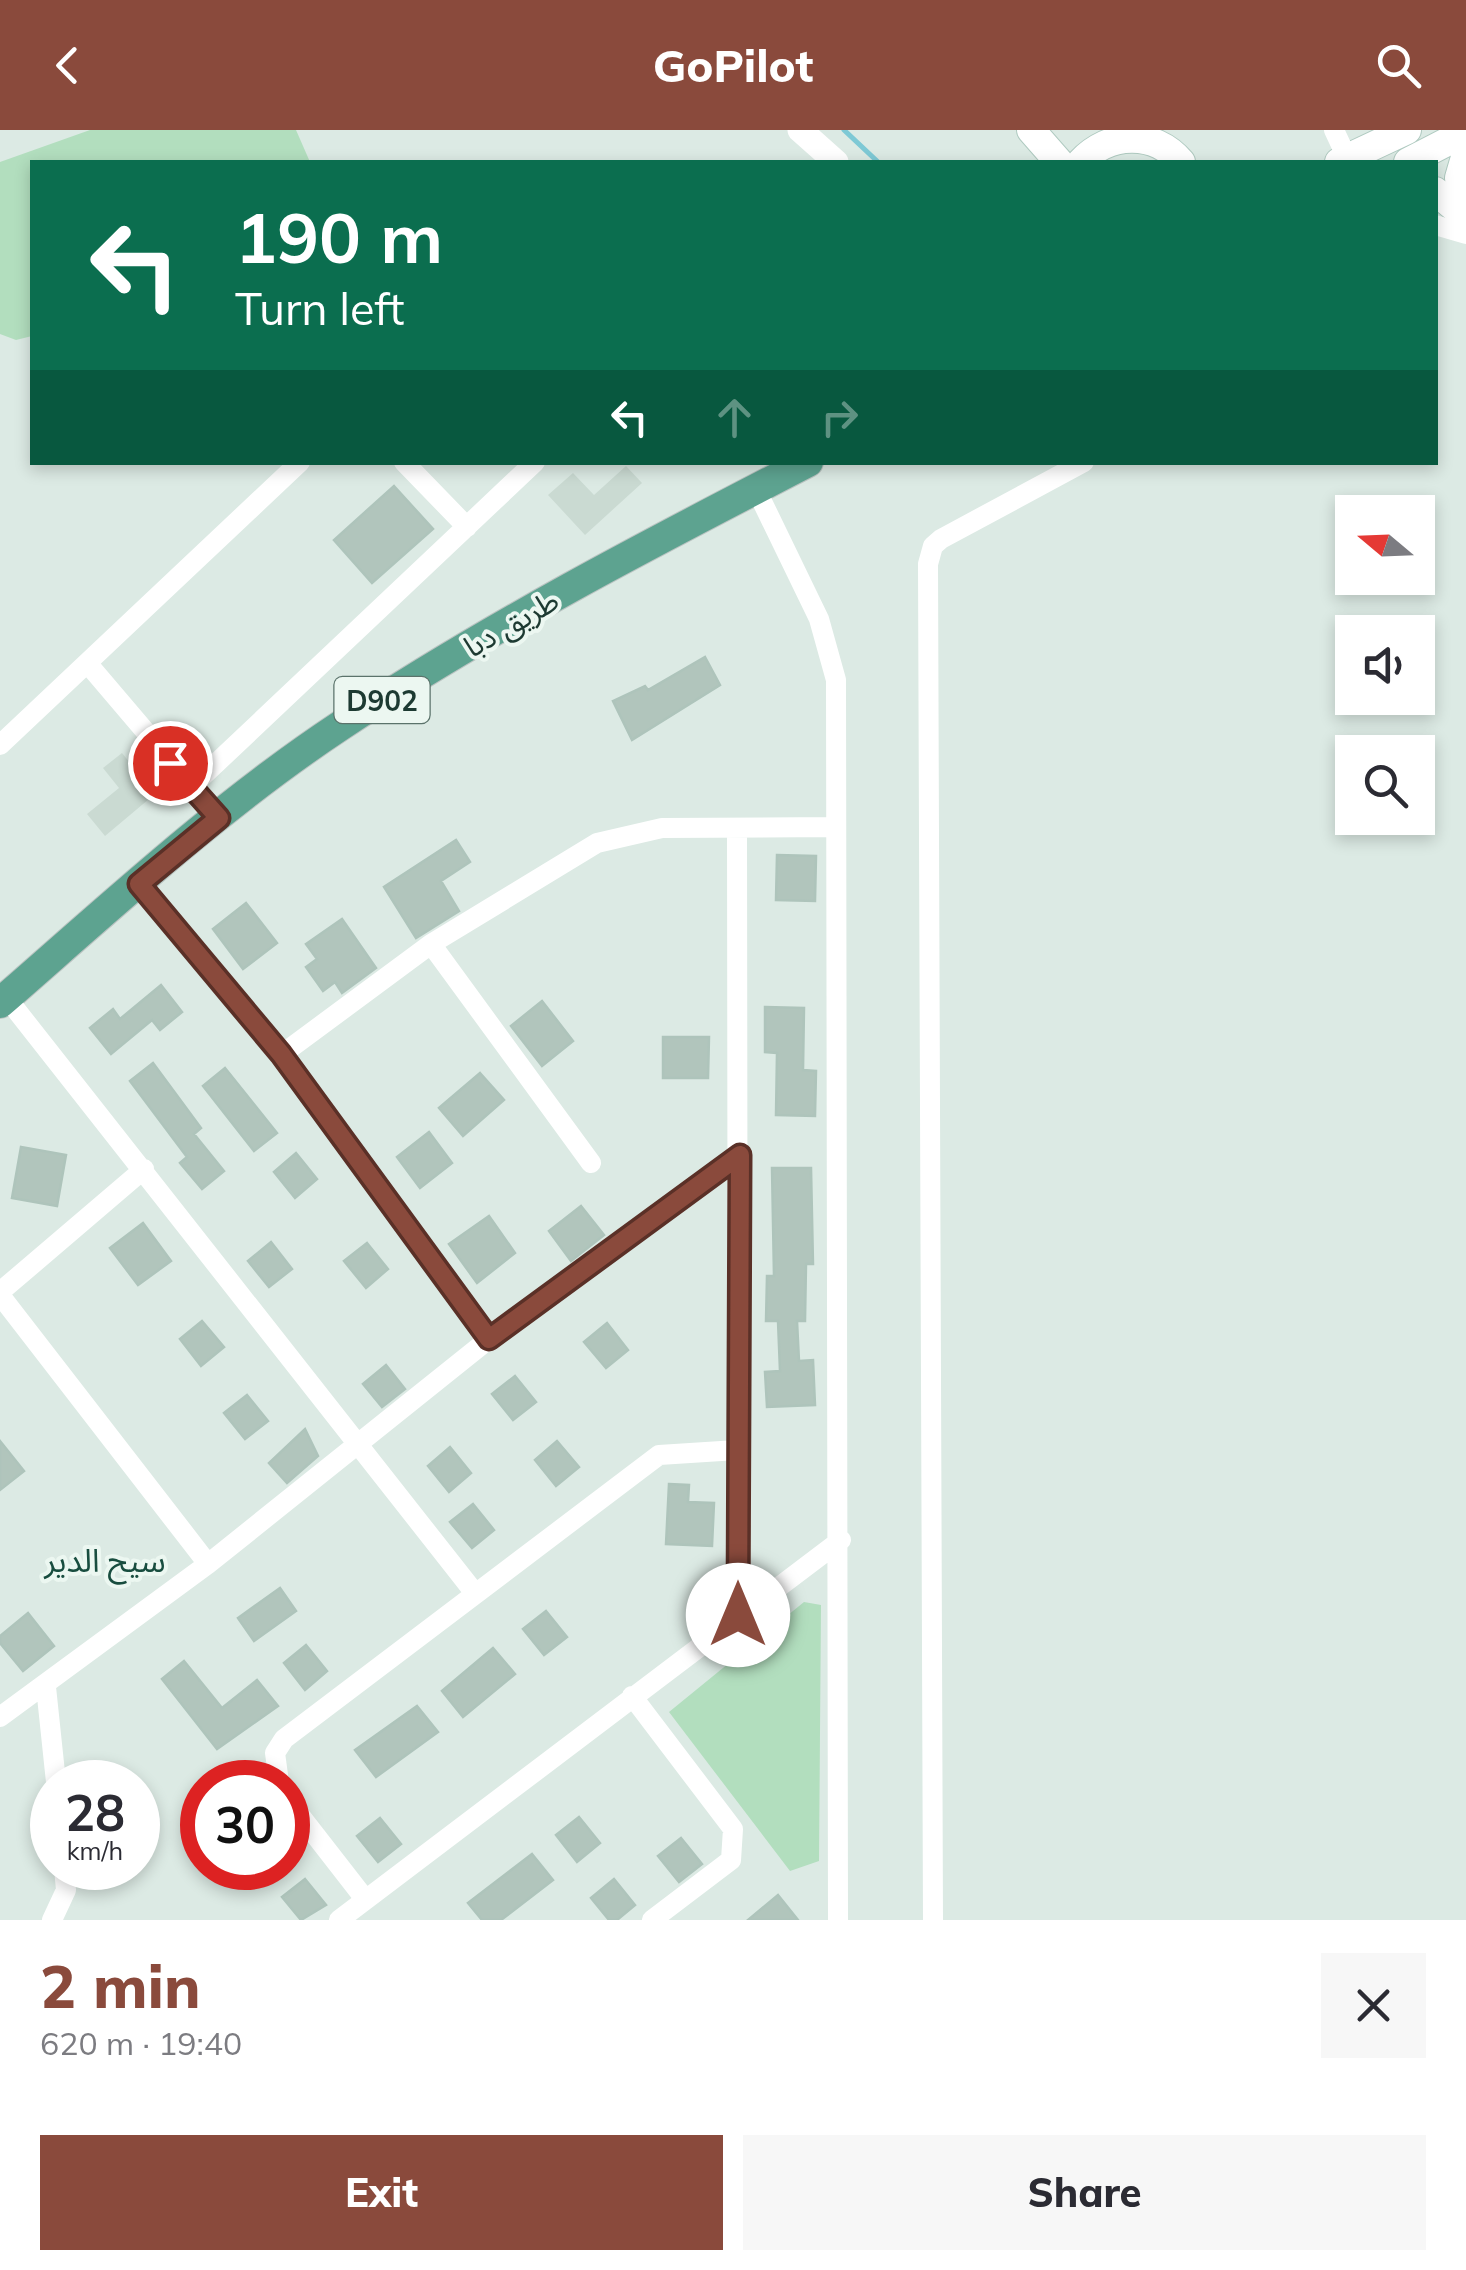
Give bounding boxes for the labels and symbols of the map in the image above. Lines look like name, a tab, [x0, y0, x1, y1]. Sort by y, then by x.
north arrow	[1335, 495, 1435, 595]
street label: طريق دبا	[457, 581, 565, 665]
road number: D902	[334, 677, 430, 723]
pin	[128, 721, 213, 806]
district label: سيح الدير	[43, 1540, 166, 1585]
position arrow	[686, 1563, 790, 1667]
speed limit sign: 30	[180, 1760, 310, 1890]

